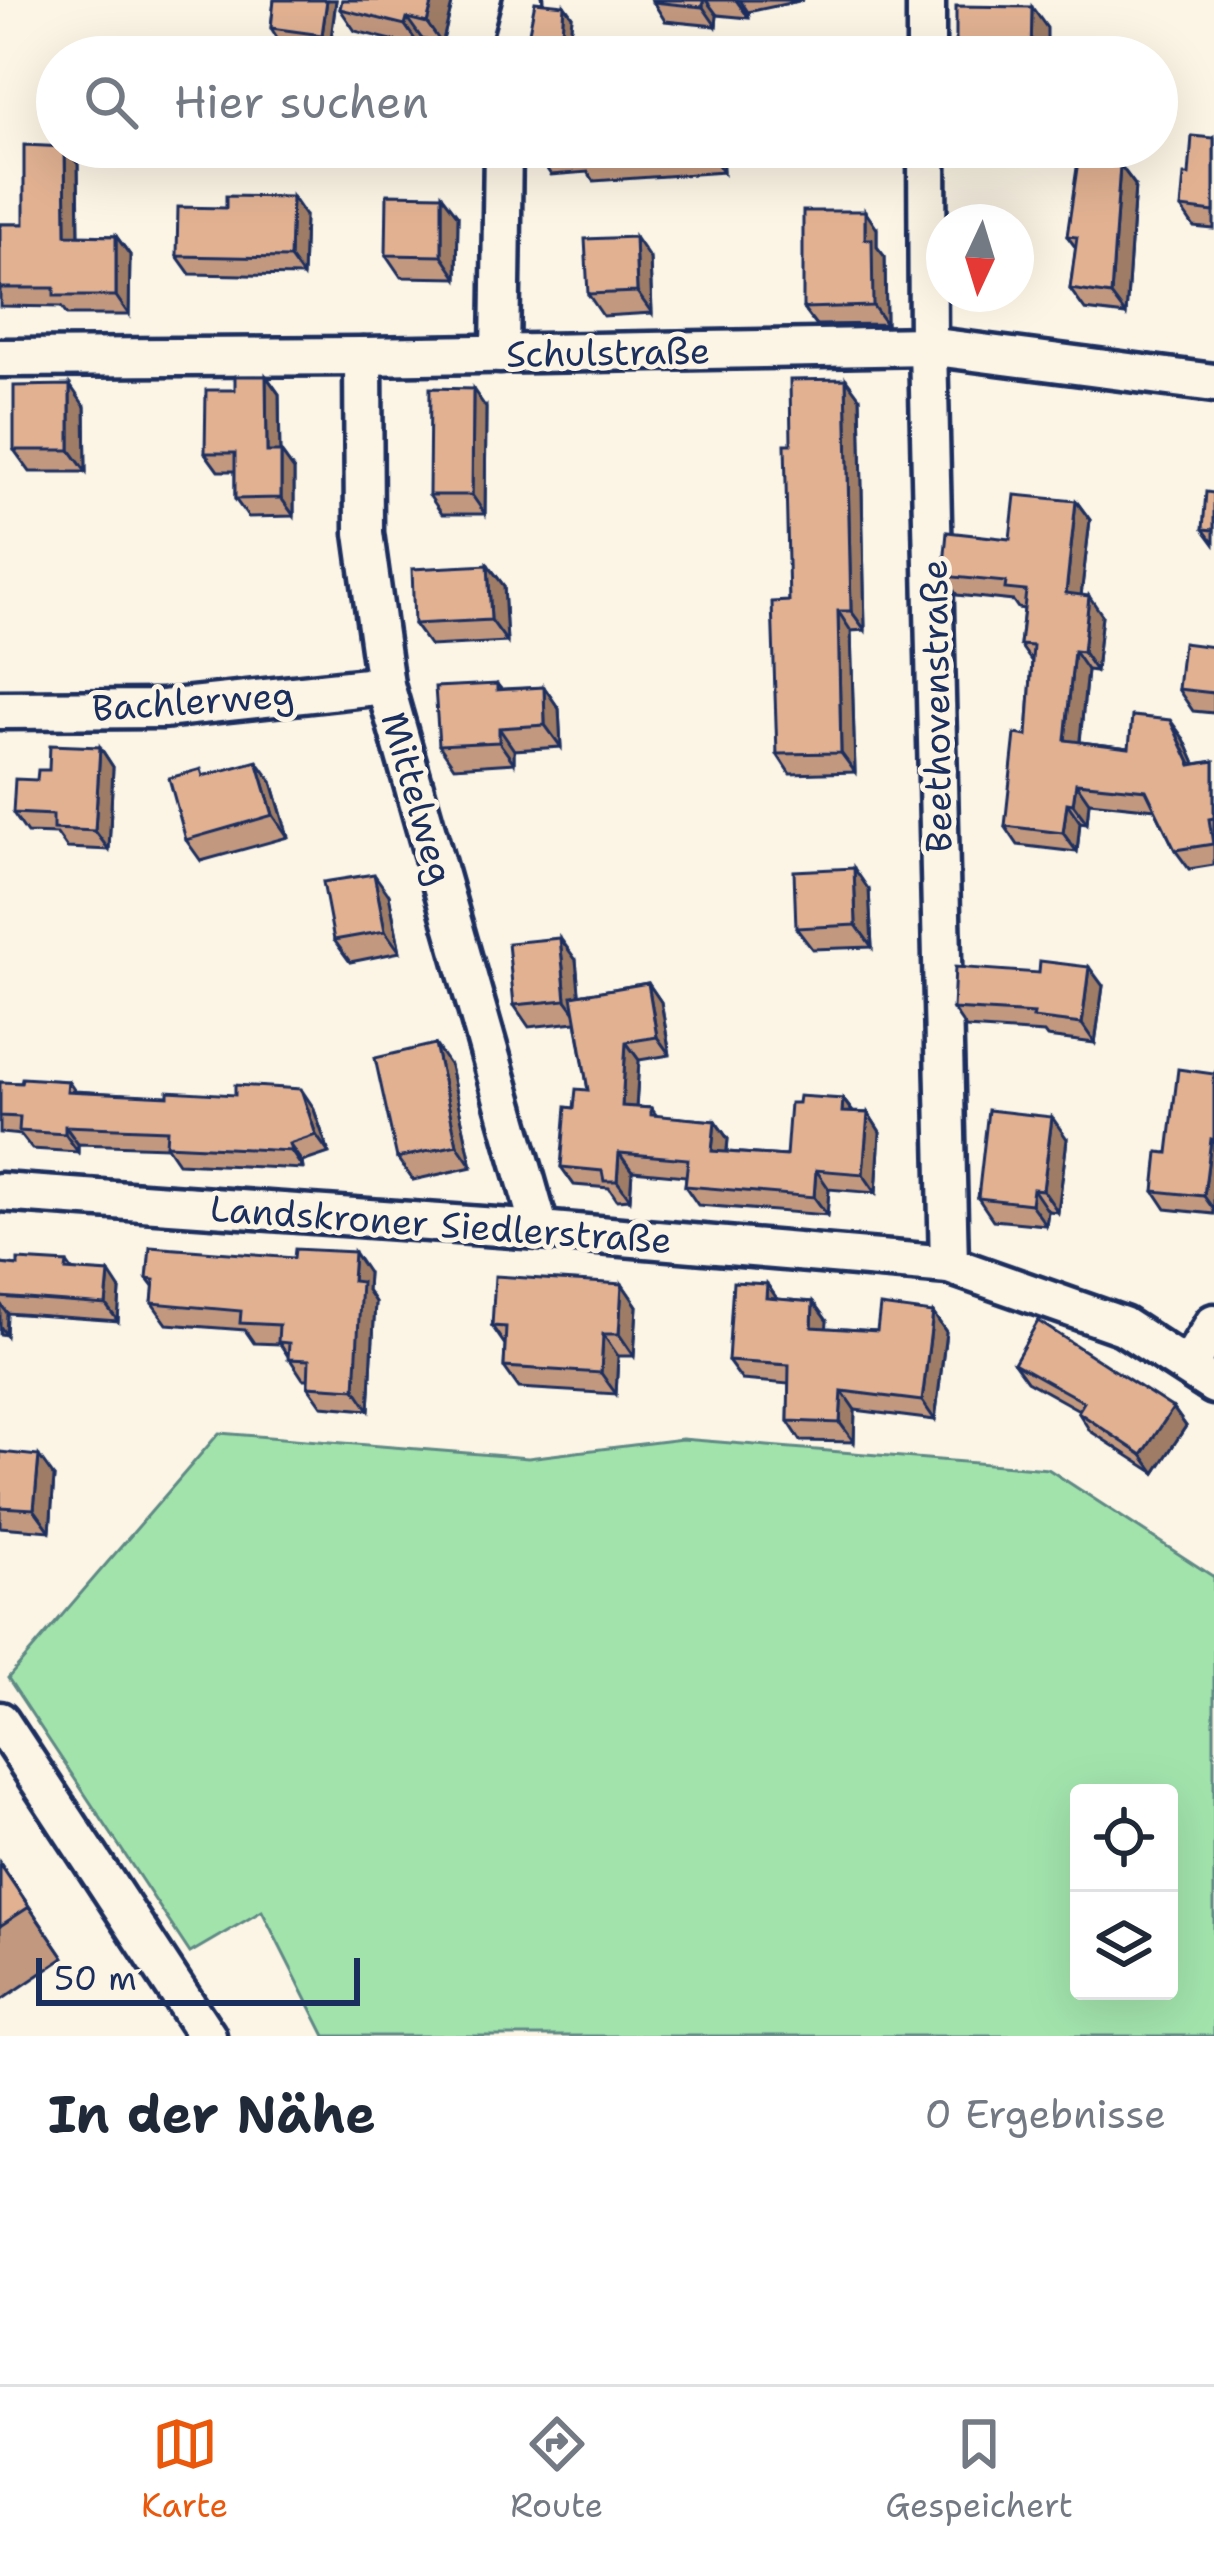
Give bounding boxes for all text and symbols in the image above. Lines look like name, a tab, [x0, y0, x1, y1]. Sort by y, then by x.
search box	[36, 36, 1178, 168]
icon: search	[78, 69, 144, 135]
text: Hier suchen	[174, 72, 429, 132]
north arrow	[926, 204, 1034, 312]
street label: Schulstraße	[506, 326, 711, 379]
street label: Beethovenstraße	[909, 559, 964, 853]
street label: Bachlerweg	[90, 670, 296, 733]
street label: Mittelweg	[370, 706, 465, 890]
street label: Landskroner Siedlerstraße	[208, 1184, 673, 1265]
map controls	[1070, 1784, 1178, 2000]
button: locate	[1070, 1784, 1178, 1892]
button: layers	[1070, 1892, 1178, 2000]
scale bar	[36, 1952, 360, 2005]
text: 50 m	[54, 1956, 137, 2001]
text: In der Nähe	[48, 2080, 376, 2148]
text: 0 Ergebnisse	[925, 2088, 1166, 2140]
tab: Karte	[141, 2411, 228, 2528]
tab: Route	[510, 2411, 603, 2528]
tab: Gespeichert	[885, 2411, 1073, 2528]

